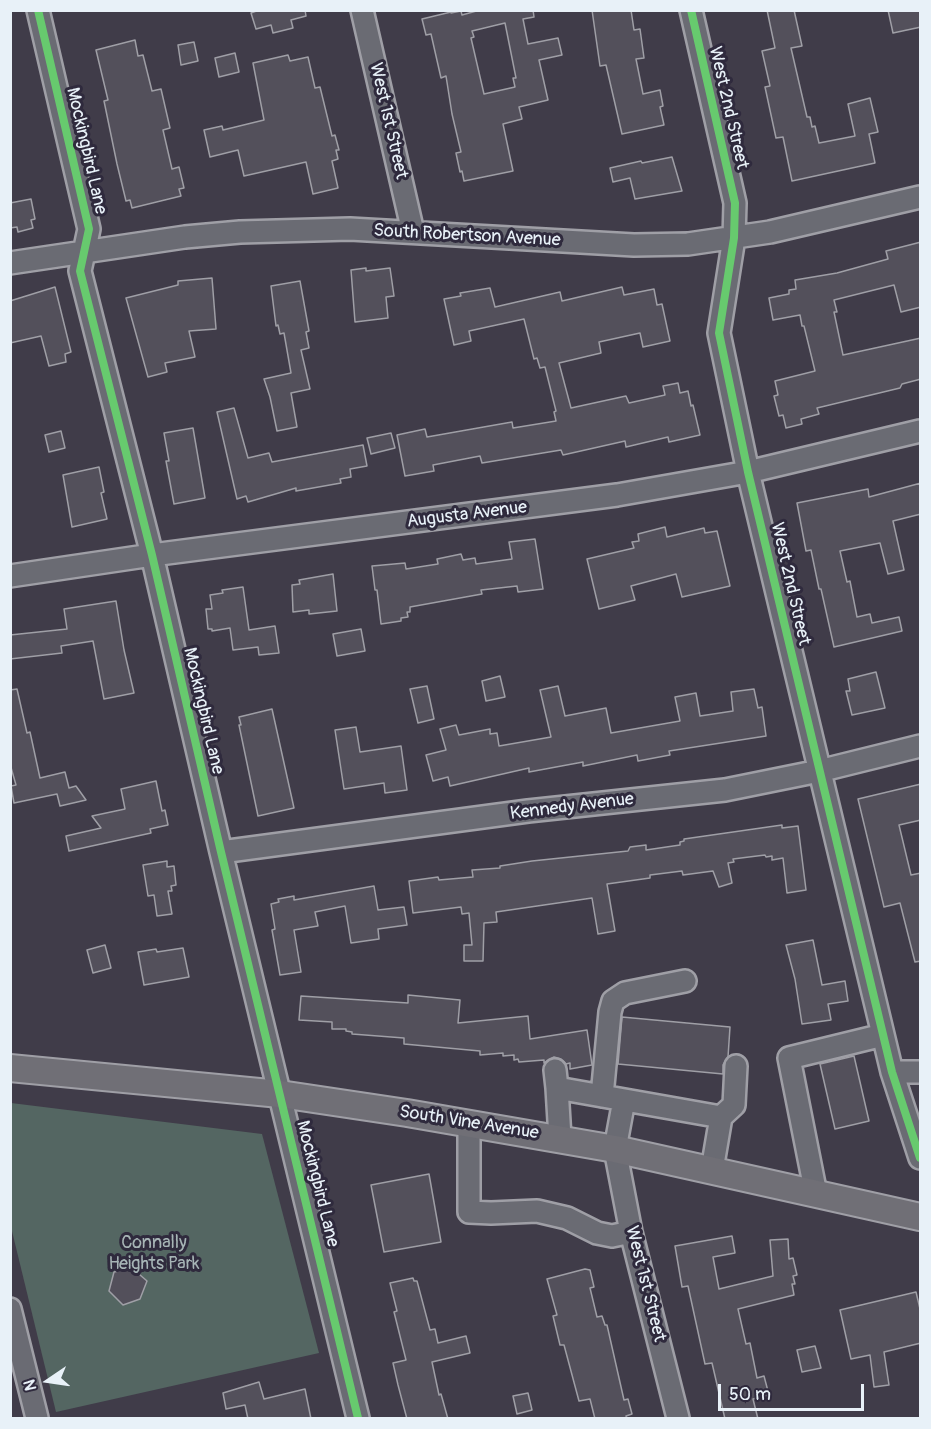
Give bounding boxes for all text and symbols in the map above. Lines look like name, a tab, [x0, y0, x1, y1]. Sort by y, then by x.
street label: West 2nd Street	[703, 45, 753, 171]
street label: West 1st Street	[364, 61, 412, 181]
street label: Mockingbird Lane	[61, 86, 111, 216]
street label: South Robertson Avenue	[373, 220, 561, 252]
street label: Augusta Avenue	[406, 497, 528, 533]
street label: West 2nd Street	[765, 521, 815, 647]
street label: Mockingbird Lane	[178, 646, 228, 776]
street label: Kennedy Avenue	[509, 789, 635, 825]
street label: South Vine Avenue	[398, 1101, 540, 1145]
street label: Mockingbird Lane	[291, 1119, 343, 1249]
street label: West 1st Street	[620, 1224, 670, 1344]
park label: Connally Heights Park	[108, 1232, 200, 1274]
north arrow	[18, 1351, 78, 1411]
scale bar	[721, 1372, 866, 1410]
text: N	[20, 1378, 41, 1393]
text: 50 m	[729, 1383, 771, 1406]

